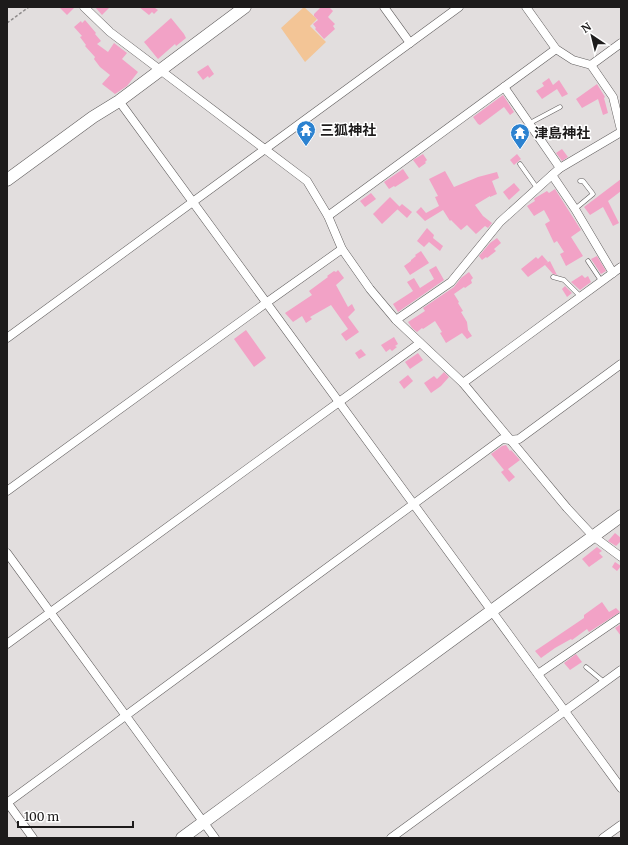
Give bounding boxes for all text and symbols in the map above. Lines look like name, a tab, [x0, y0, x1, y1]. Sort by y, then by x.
north arrow	[572, 16, 612, 56]
text: N	[579, 19, 594, 36]
temple icon: 三狐神社	[295, 119, 317, 147]
place label: 三狐神社	[320, 121, 376, 139]
temple icon: 津島神社	[509, 122, 531, 150]
place label: 津島神社	[534, 124, 590, 142]
scale bar	[18, 803, 133, 829]
text: 100 m	[24, 809, 59, 824]

